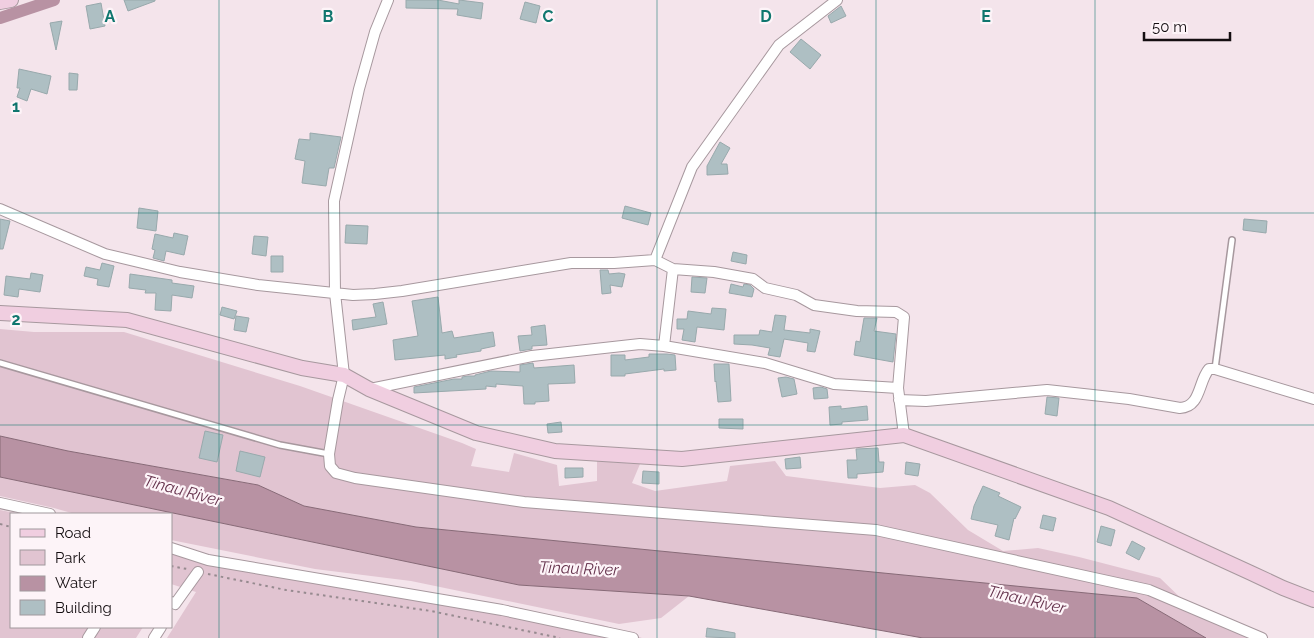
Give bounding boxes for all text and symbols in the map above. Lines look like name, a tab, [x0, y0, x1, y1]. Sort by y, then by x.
text: A	[105, 7, 116, 26]
text: B	[323, 7, 334, 26]
text: C	[543, 7, 554, 26]
text: D	[760, 7, 772, 26]
text: E	[981, 7, 991, 26]
scale bar	[1144, 10, 1230, 42]
text: 50 m	[1152, 18, 1187, 36]
text: 1	[12, 97, 20, 116]
text: 2	[11, 310, 21, 329]
water label: Tinau River	[142, 471, 224, 510]
legend	[10, 513, 172, 628]
text: Road	[55, 524, 91, 542]
text: Park	[55, 549, 86, 567]
water label: Tinau River	[539, 558, 619, 579]
text: Water	[55, 574, 98, 592]
water label: Tinau River	[986, 581, 1068, 618]
text: Building	[55, 599, 112, 617]

